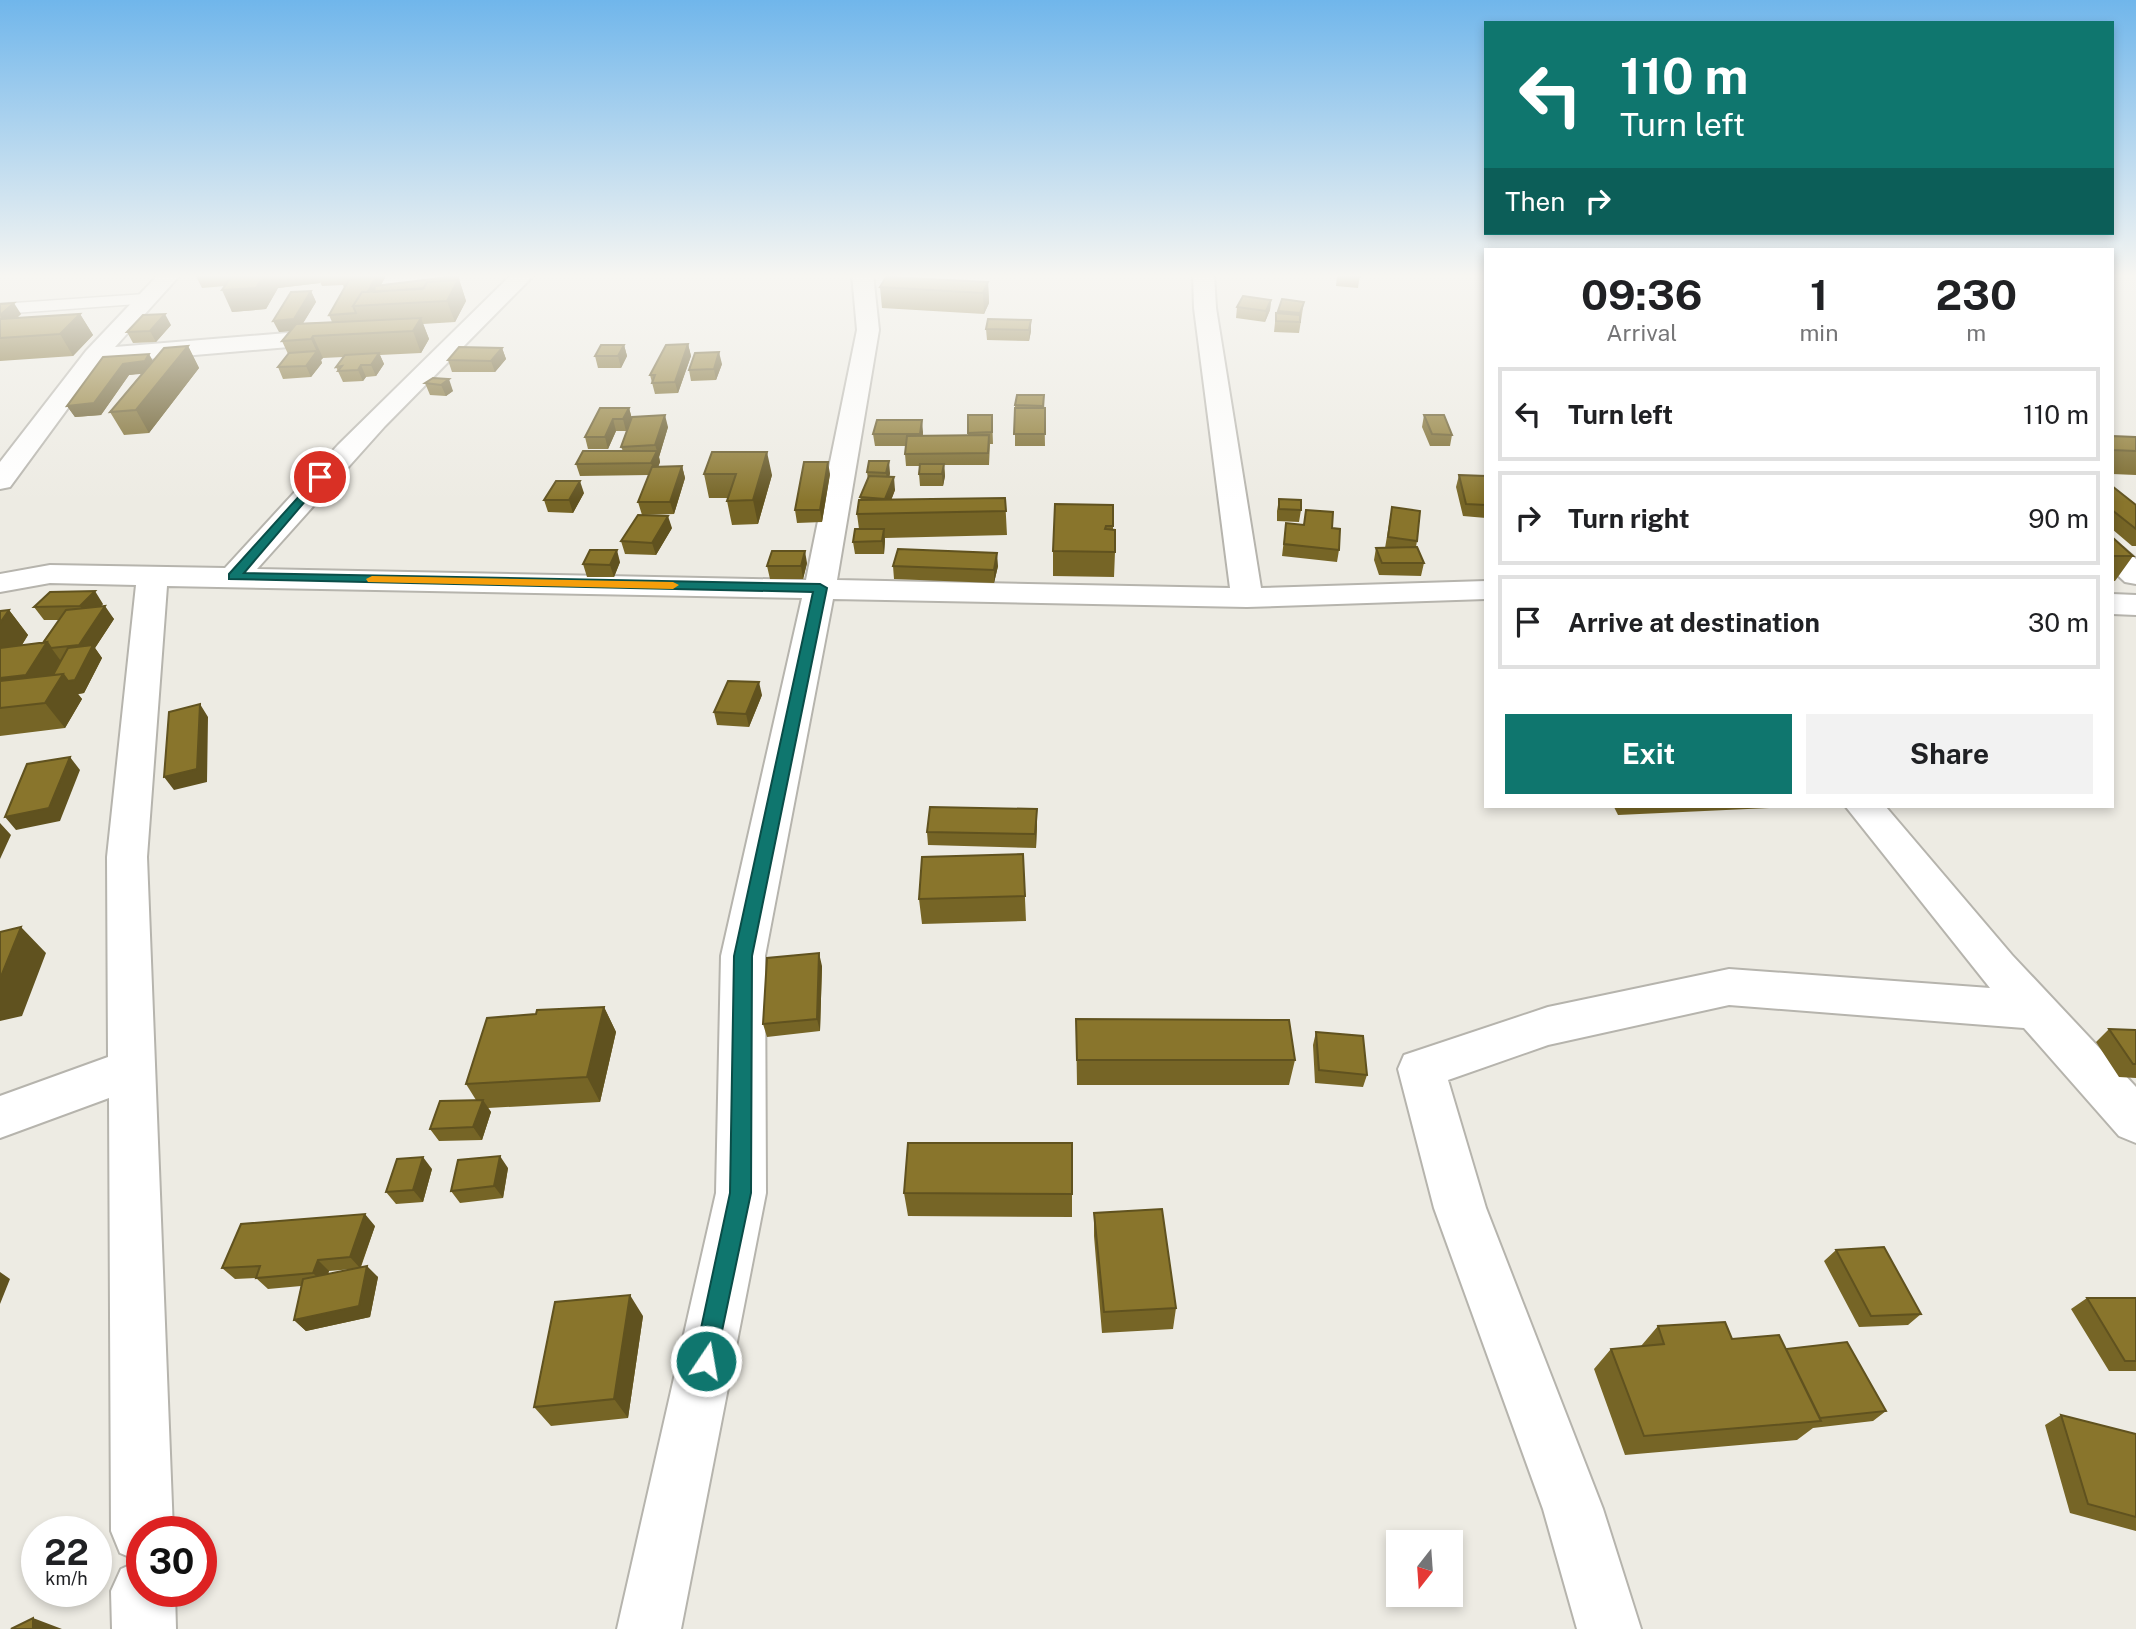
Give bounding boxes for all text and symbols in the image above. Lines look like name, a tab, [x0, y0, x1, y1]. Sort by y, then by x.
text: 110 m	[1620, 47, 1748, 105]
icon: left	[1505, 49, 1596, 140]
text: Turn left	[1620, 106, 1745, 143]
icon: right	[1579, 182, 1617, 220]
text: Then	[1505, 186, 1565, 217]
text: 09:36	[1581, 270, 1702, 319]
text: 1	[1810, 270, 1828, 319]
text: 230	[1935, 270, 2017, 319]
text: Arrival	[1606, 319, 1677, 346]
text: min	[1799, 319, 1838, 346]
text: m	[1966, 319, 1986, 346]
icon: left	[1509, 395, 1547, 433]
text: Turn left	[1568, 399, 1673, 430]
text: 110 m	[2023, 399, 2089, 430]
pin	[290, 447, 350, 507]
icon: arrive	[301, 458, 339, 496]
icon: right	[1509, 499, 1547, 537]
text: Turn right	[1568, 503, 1690, 534]
text: 90 m	[2028, 503, 2089, 534]
icon: arrive	[1509, 603, 1547, 641]
text: Arrive at destination	[1568, 607, 1820, 638]
text: 30 m	[2028, 607, 2089, 638]
button: Exit	[1505, 714, 1792, 794]
button: Share	[1806, 714, 2093, 794]
position arrow	[669, 1324, 743, 1398]
speed limit sign: 30	[126, 1516, 217, 1607]
north arrow	[1386, 1530, 1463, 1606]
map controls	[1386, 1530, 1463, 1607]
text: 22	[44, 1532, 89, 1573]
text: km/h	[45, 1568, 88, 1589]

